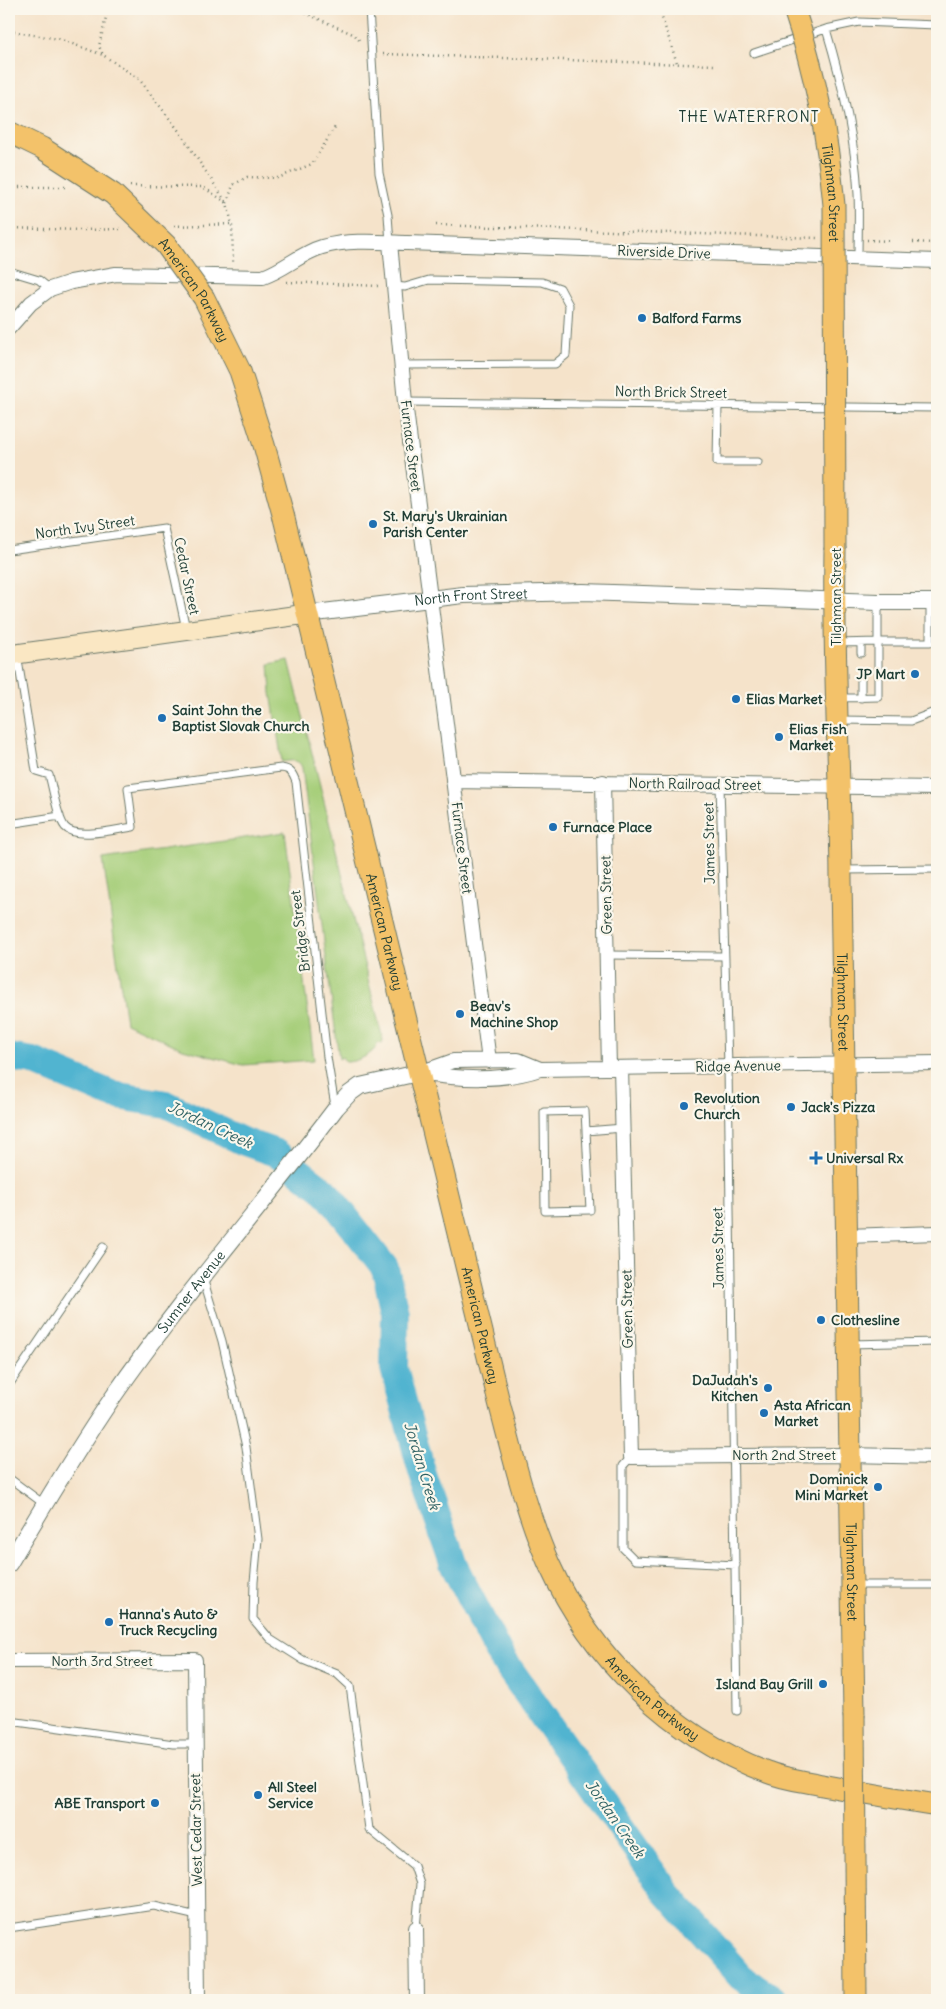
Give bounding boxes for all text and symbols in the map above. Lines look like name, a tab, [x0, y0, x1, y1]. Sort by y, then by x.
district label: THE WATERFRONT	[678, 107, 820, 126]
street label: Tilghman Street	[818, 142, 843, 242]
street label: American Parkway	[155, 234, 233, 345]
street label: Riverside Drive	[617, 241, 711, 263]
place label: Balford Farms	[652, 309, 742, 327]
marker: Balford Farms	[636, 312, 648, 324]
street label: North Brick Street	[615, 382, 728, 402]
street label: Furnace Street	[396, 399, 426, 493]
place label: St. Mary's Ukrainian Parish Center	[383, 507, 507, 541]
street label: North Ivy Street	[34, 511, 136, 543]
marker: St. Mary's Ukrainian Parish Center	[367, 518, 379, 530]
street label: Cedar Street	[170, 535, 204, 617]
street label: Tilghman Street	[827, 547, 845, 646]
street label: North Front Street	[413, 584, 528, 610]
place label: JP Mart	[856, 665, 905, 683]
marker: JP Mart	[909, 668, 921, 680]
place label: Elias Market	[746, 690, 823, 708]
marker: Elias Market	[730, 693, 742, 705]
place label: Saint John the Baptist Slovak Church	[172, 701, 309, 735]
marker: Saint John the Baptist Slovak Church	[156, 712, 168, 724]
place label: Elias Fish Market	[789, 720, 847, 754]
marker: Elias Fish Market	[773, 731, 785, 743]
street label: North Railroad Street	[629, 774, 762, 794]
street label: Furnace Street	[447, 801, 477, 895]
street label: James Street	[699, 802, 719, 884]
place label: Furnace Place	[563, 818, 652, 836]
marker: Furnace Place	[547, 821, 559, 833]
street label: Green Street	[596, 855, 616, 935]
street label: American Parkway	[362, 872, 408, 992]
street label: Bridge Street	[286, 889, 314, 973]
street label: Tilghman Street	[833, 952, 853, 1052]
place label: Beav's Machine Shop	[470, 997, 558, 1031]
marker: Beav's Machine Shop	[454, 1008, 466, 1020]
street label: Ridge Avenue	[695, 1056, 781, 1076]
place label: Revolution Church	[694, 1089, 760, 1123]
water label: Jordan Creek	[165, 1097, 257, 1153]
place label: Jack's Pizza	[801, 1098, 875, 1116]
marker: Revolution Church	[678, 1100, 690, 1112]
marker: Jack's Pizza	[785, 1101, 797, 1113]
place label: Universal Rx	[826, 1149, 903, 1167]
marker: Universal Rx	[810, 1152, 822, 1164]
street label: James Street	[708, 1207, 728, 1289]
street label: Sumner Avenue	[154, 1247, 229, 1337]
street label: American Parkway	[457, 1265, 503, 1386]
street label: Green Street	[617, 1269, 637, 1349]
place label: Clothesline	[831, 1311, 900, 1329]
marker: Clothesline	[815, 1314, 827, 1326]
place label: DaJudah's Kitchen	[692, 1371, 759, 1405]
marker: DaJudah's Kitchen	[762, 1382, 774, 1394]
place label: Asta African Market	[774, 1396, 851, 1430]
marker: Asta African Market	[758, 1407, 770, 1419]
water label: Jordan Creek	[400, 1420, 445, 1513]
street label: North 2nd Street	[732, 1446, 836, 1464]
place label: Dominick Mini Market	[795, 1470, 868, 1504]
marker: Dominick Mini Market	[872, 1481, 884, 1493]
street label: Tilghman Street	[842, 1522, 862, 1622]
place label: Hanna's Auto & Truck Recycling	[119, 1605, 218, 1639]
marker: Hanna's Auto & Truck Recycling	[103, 1616, 115, 1628]
street label: North 3rd Street	[51, 1652, 153, 1670]
street label: American Parkway	[602, 1652, 703, 1745]
place label: Island Bay Grill	[716, 1675, 813, 1693]
marker: Island Bay Grill	[817, 1678, 829, 1690]
street label: West Cedar Street	[186, 1773, 206, 1887]
water label: Jordan Creek	[582, 1776, 650, 1862]
place label: All Steel Service	[268, 1778, 317, 1812]
marker: All Steel Service	[252, 1789, 264, 1801]
place label: ABE Transport	[55, 1794, 145, 1812]
marker: ABE Transport	[149, 1797, 161, 1809]

